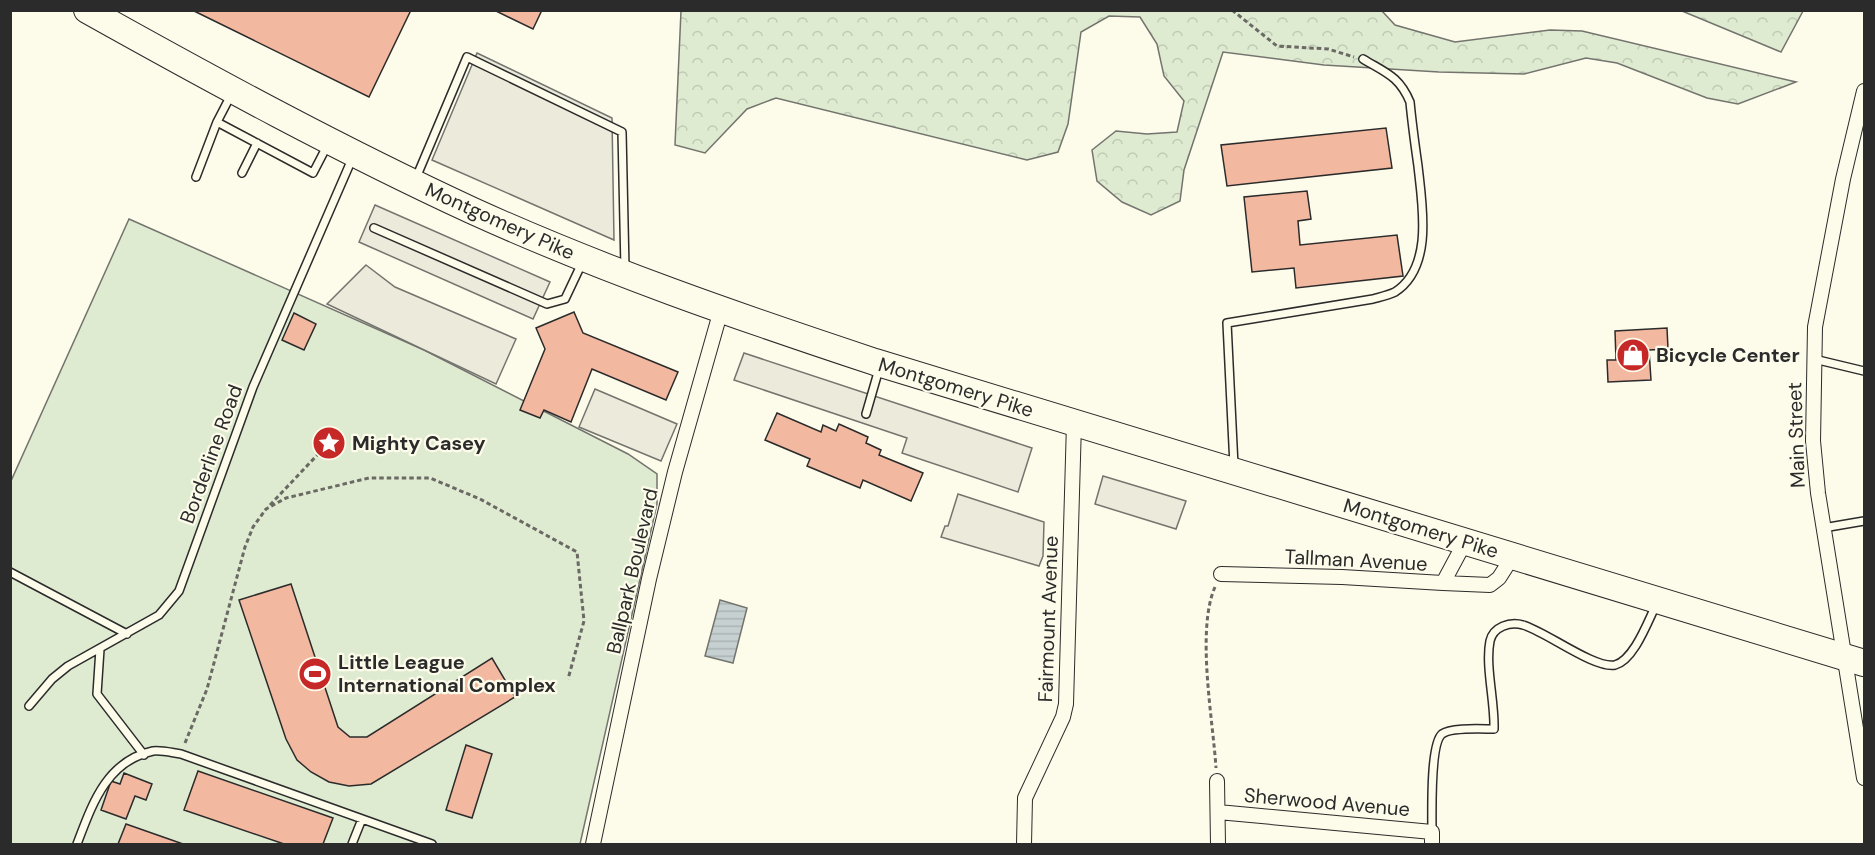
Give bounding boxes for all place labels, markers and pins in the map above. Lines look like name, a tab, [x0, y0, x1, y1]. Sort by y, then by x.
shop icon: Bicycle Center	[1615, 337, 1651, 373]
place label: Bicycle Center	[1656, 342, 1800, 368]
place icon: Mighty Casey	[311, 425, 347, 461]
place label: Mighty Casey	[352, 430, 486, 456]
place label: Little League International Complex	[338, 649, 556, 698]
sports icon: Little League International Complex	[297, 656, 333, 692]

